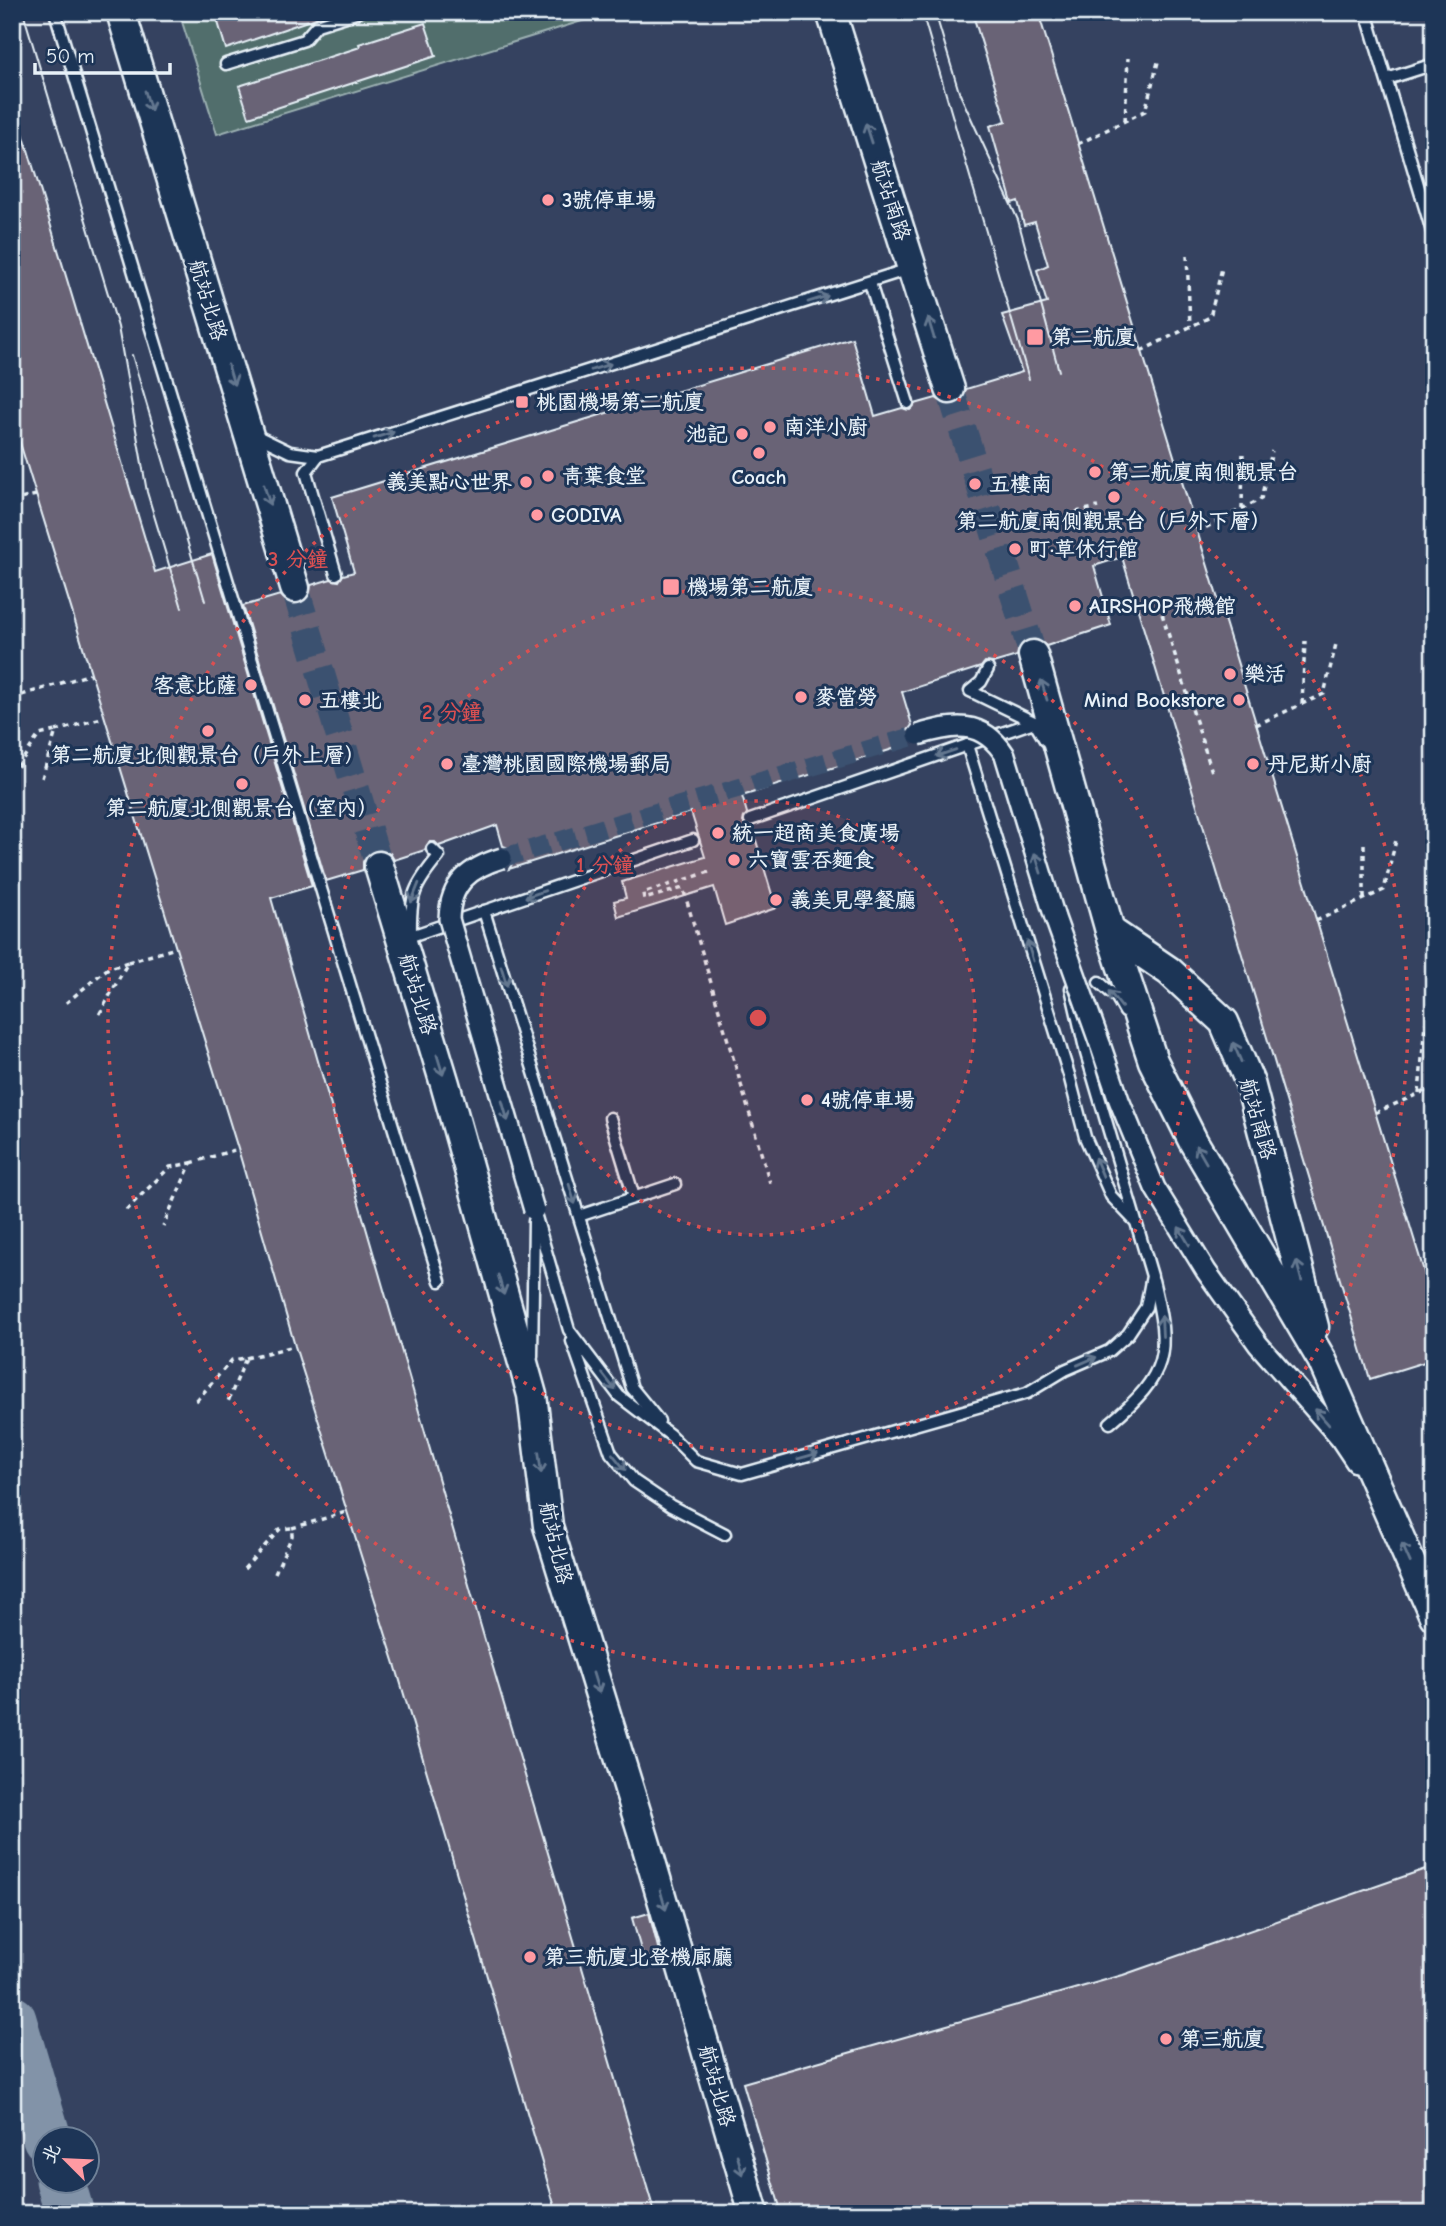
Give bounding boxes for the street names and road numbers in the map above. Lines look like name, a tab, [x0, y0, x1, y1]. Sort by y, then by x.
street label: 航站南路	[867, 156, 915, 244]
street label: 航站北路	[184, 256, 232, 344]
street label: 航站北路	[394, 950, 442, 1038]
street label: 航站南路	[1235, 1075, 1281, 1163]
street label: 航站北路	[535, 1499, 577, 1587]
street label: 航站北路	[694, 2042, 740, 2130]

